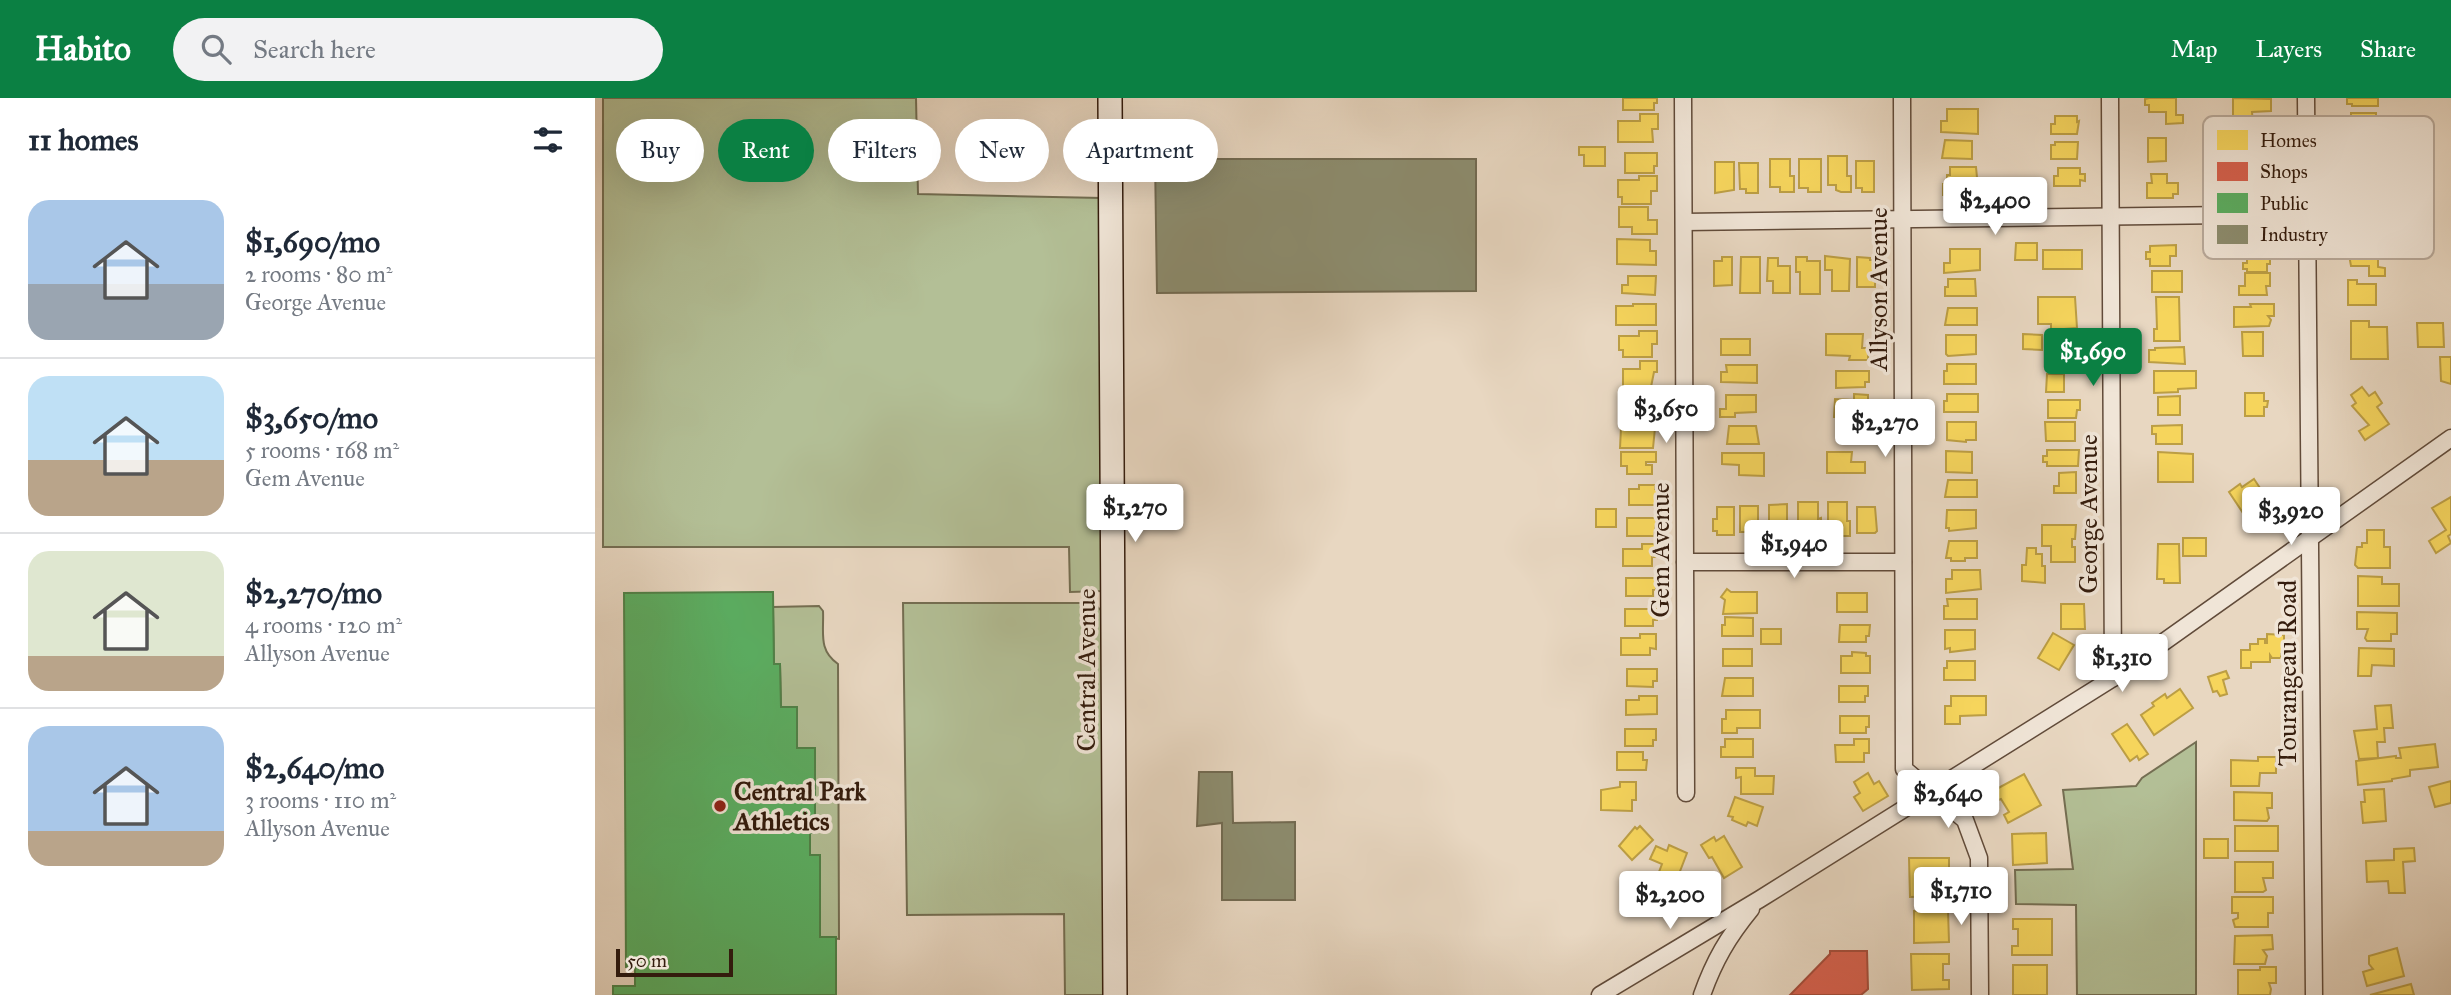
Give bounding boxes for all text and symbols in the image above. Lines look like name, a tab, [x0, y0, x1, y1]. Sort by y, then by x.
search box	[173, 18, 663, 81]
text: Habito	[35, 29, 131, 69]
icon: search	[197, 30, 235, 68]
text: Search here	[253, 33, 376, 65]
text: Map	[2171, 34, 2218, 64]
text: Layers	[2256, 34, 2322, 64]
text: Share	[2360, 34, 2416, 64]
legend	[2203, 116, 2434, 259]
chip: Buy	[616, 119, 704, 182]
chip: Rent	[718, 119, 814, 182]
chip: Filters	[828, 119, 941, 182]
chip: New	[955, 119, 1049, 182]
chip: Apartment	[1063, 119, 1218, 182]
icon: filters	[529, 121, 567, 159]
text: 11 homes	[28, 122, 139, 158]
text: Homes	[2260, 129, 2317, 152]
text: Shops	[2260, 160, 2308, 183]
pin: $2,400	[1938, 178, 2052, 237]
text: $2,400	[1959, 186, 2031, 214]
text: Public	[2260, 192, 2308, 215]
street label: Allyson Avenue	[1862, 207, 1894, 372]
text: Industry	[2260, 223, 2329, 246]
text: $1,690/mo	[245, 224, 380, 260]
icon: home	[84, 228, 168, 312]
text: 2 rooms · 80 m²	[245, 260, 392, 288]
text: George Avenue	[245, 288, 386, 316]
pin: $1,690	[2036, 328, 2150, 388]
text: $1,690	[2060, 337, 2126, 365]
pin: $3,650	[1609, 386, 1723, 445]
text: $3,650	[1634, 394, 1698, 422]
text: $3,650/mo	[245, 400, 378, 436]
pin: $2,270	[1828, 400, 1942, 459]
icon: home	[84, 404, 168, 488]
text: $2,270	[1851, 408, 1919, 436]
street label: George Avenue	[2072, 434, 2104, 594]
text: 5 rooms · 168 m²	[245, 436, 399, 464]
text: Gem Avenue	[245, 464, 365, 492]
street label: Gem Avenue	[1644, 482, 1676, 618]
pin: $1,270	[1078, 484, 1192, 544]
pin: $3,920	[2234, 488, 2348, 547]
text: $1,270	[1102, 493, 1168, 521]
text: $3,920	[2258, 496, 2324, 524]
pin: $1,940	[1737, 520, 1851, 580]
text: $1,940	[1760, 529, 1828, 557]
text: $2,270/mo	[245, 575, 382, 611]
icon: home	[84, 579, 168, 663]
street label: Tourangeau Road	[2271, 580, 2303, 766]
street label: Central Avenue	[1070, 588, 1102, 752]
text: 4 rooms · 120 m²	[245, 611, 402, 639]
pin: $1,310	[2065, 634, 2179, 694]
text: Allyson Avenue	[245, 639, 390, 667]
text: $1,310	[2092, 643, 2152, 671]
text: $2,640/mo	[245, 750, 384, 786]
icon: home	[84, 754, 168, 838]
pin: $2,640	[1891, 770, 2005, 830]
place label: Central Park Athletics	[732, 775, 867, 837]
text: $2,640	[1913, 779, 1983, 807]
text: 3 rooms · 110 m²	[245, 786, 396, 814]
marker: Central Park Athletics	[712, 798, 728, 814]
text: Allyson Avenue	[245, 814, 390, 842]
pin: $1,710	[1904, 868, 2018, 927]
pin: $2,200	[1613, 872, 1727, 931]
text: $1,710	[1930, 876, 1992, 904]
text: $2,200	[1635, 880, 1705, 908]
scale bar	[616, 946, 733, 978]
text: 50 m	[627, 949, 667, 972]

